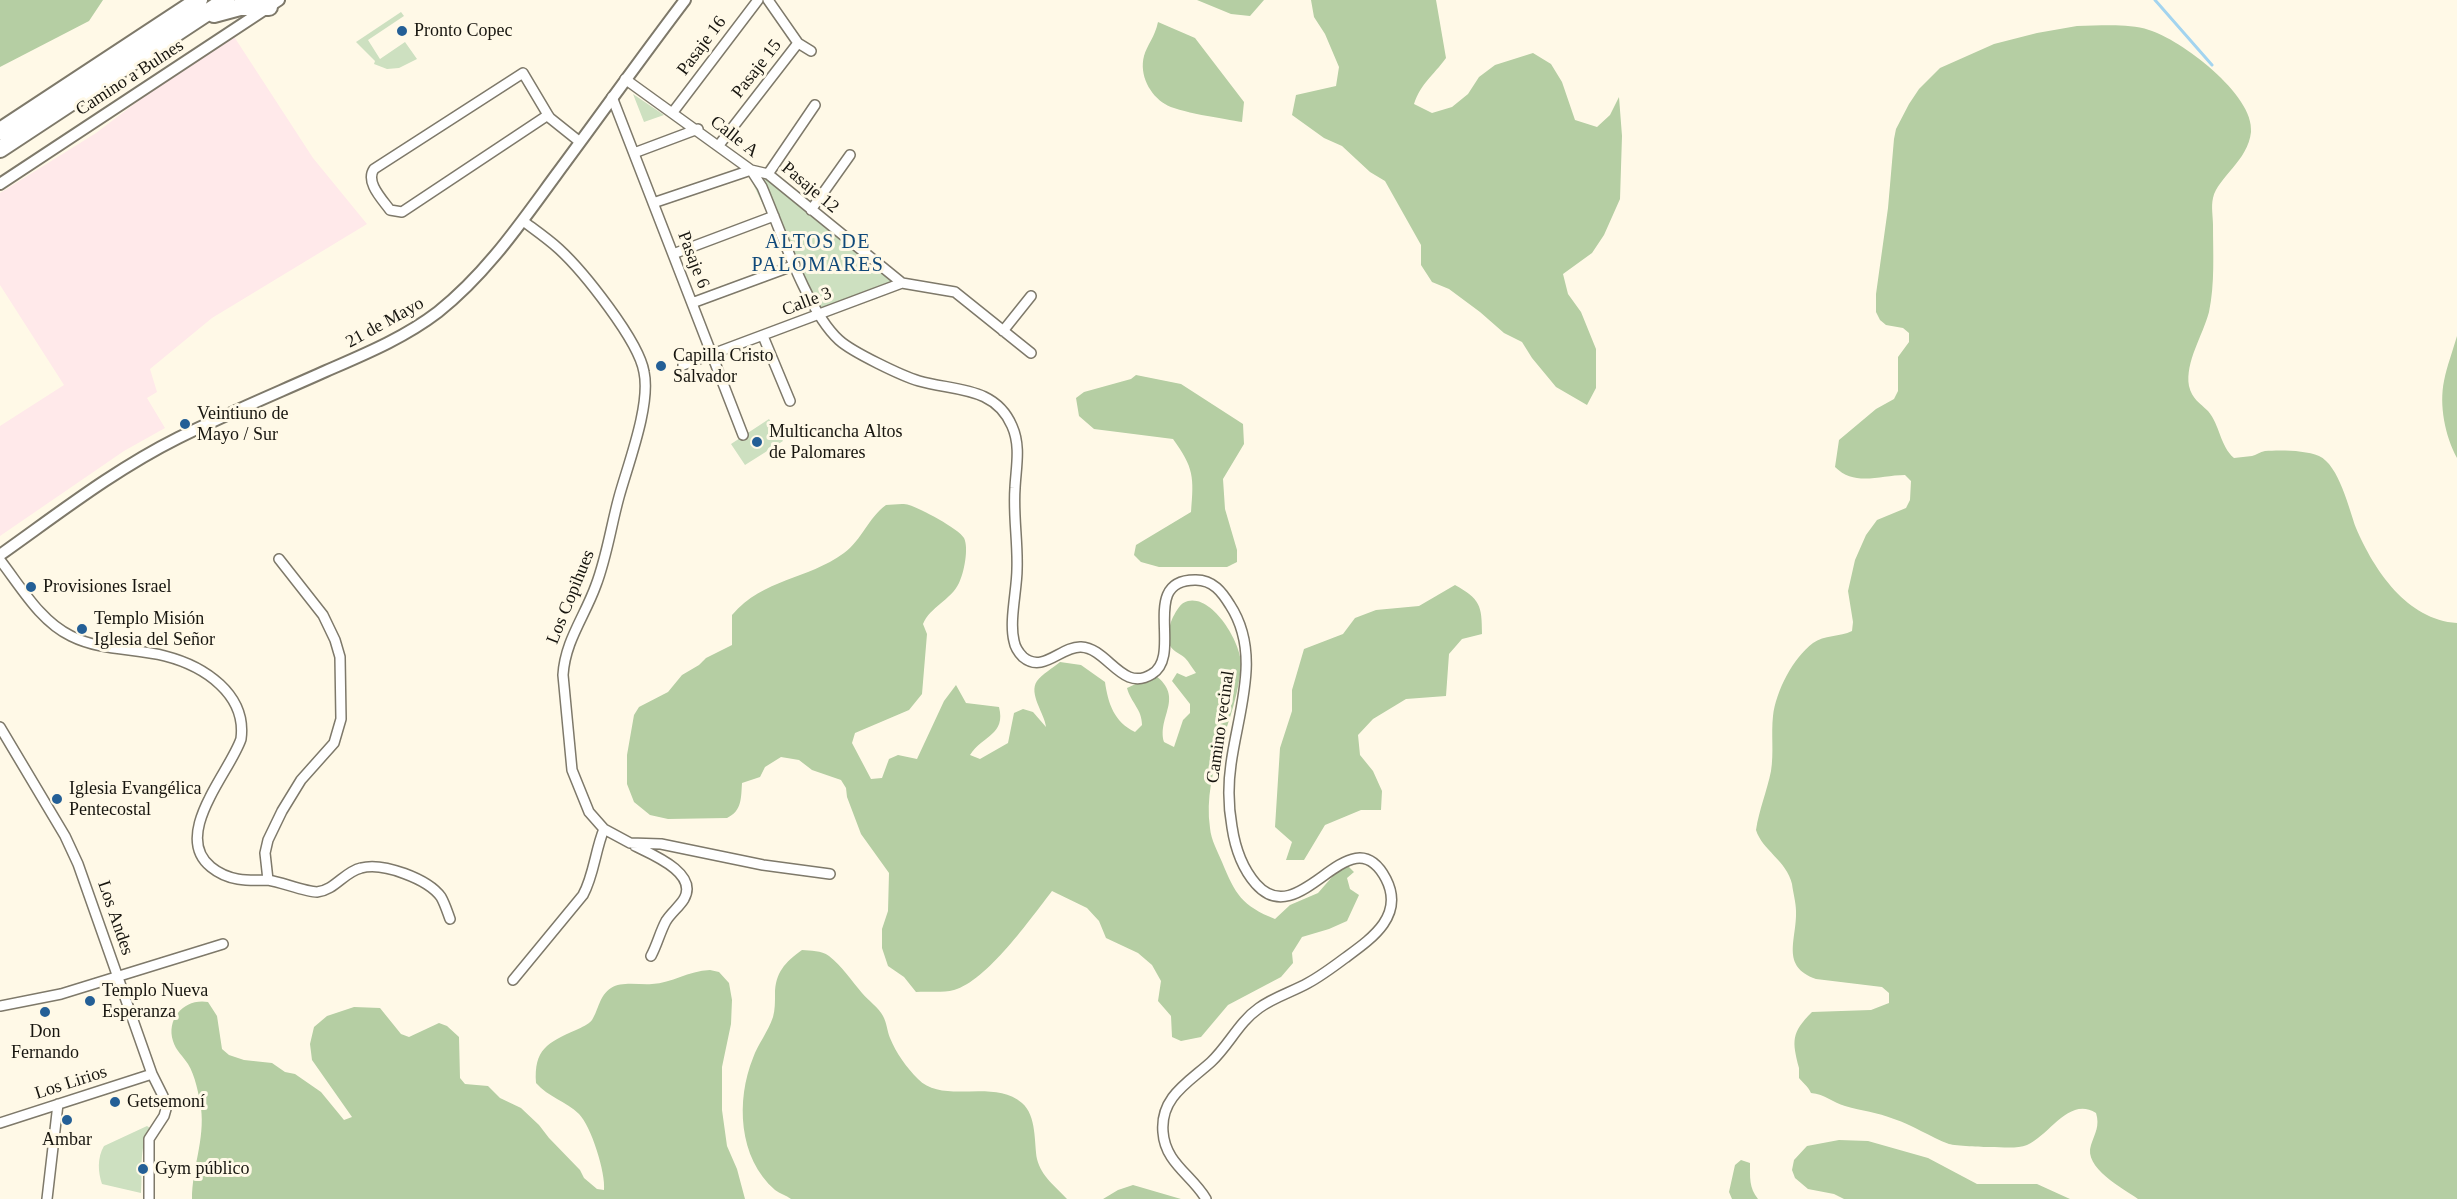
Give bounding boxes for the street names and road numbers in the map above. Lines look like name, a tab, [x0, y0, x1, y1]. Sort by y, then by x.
street label: Pasaje 16	[673, 12, 731, 80]
street label: Camino a Bulnes	[72, 35, 188, 121]
street label: Pasaje 15	[727, 35, 787, 103]
street label: Calle A	[705, 111, 763, 163]
street label: Pasaje 12	[777, 158, 843, 218]
street label: Pasaje 6	[672, 228, 714, 292]
street label: Calle 3	[779, 283, 835, 321]
street label: 21 de Mayo	[342, 293, 428, 353]
street label: Los Copihues	[542, 547, 600, 647]
street label: Camino vecinal	[1202, 669, 1240, 785]
street label: Los Andes	[92, 878, 138, 958]
street label: Los Lirios	[32, 1061, 110, 1105]

